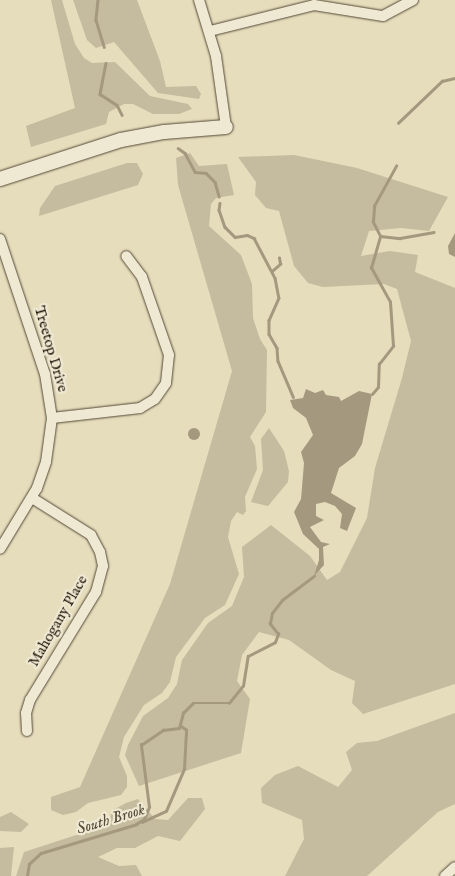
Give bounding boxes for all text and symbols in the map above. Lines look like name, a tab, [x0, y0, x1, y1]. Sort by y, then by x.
street label: Treetop Drive	[30, 304, 72, 394]
street label: Mahogany Place	[25, 572, 91, 670]
water label: South Brook	[75, 801, 147, 839]

